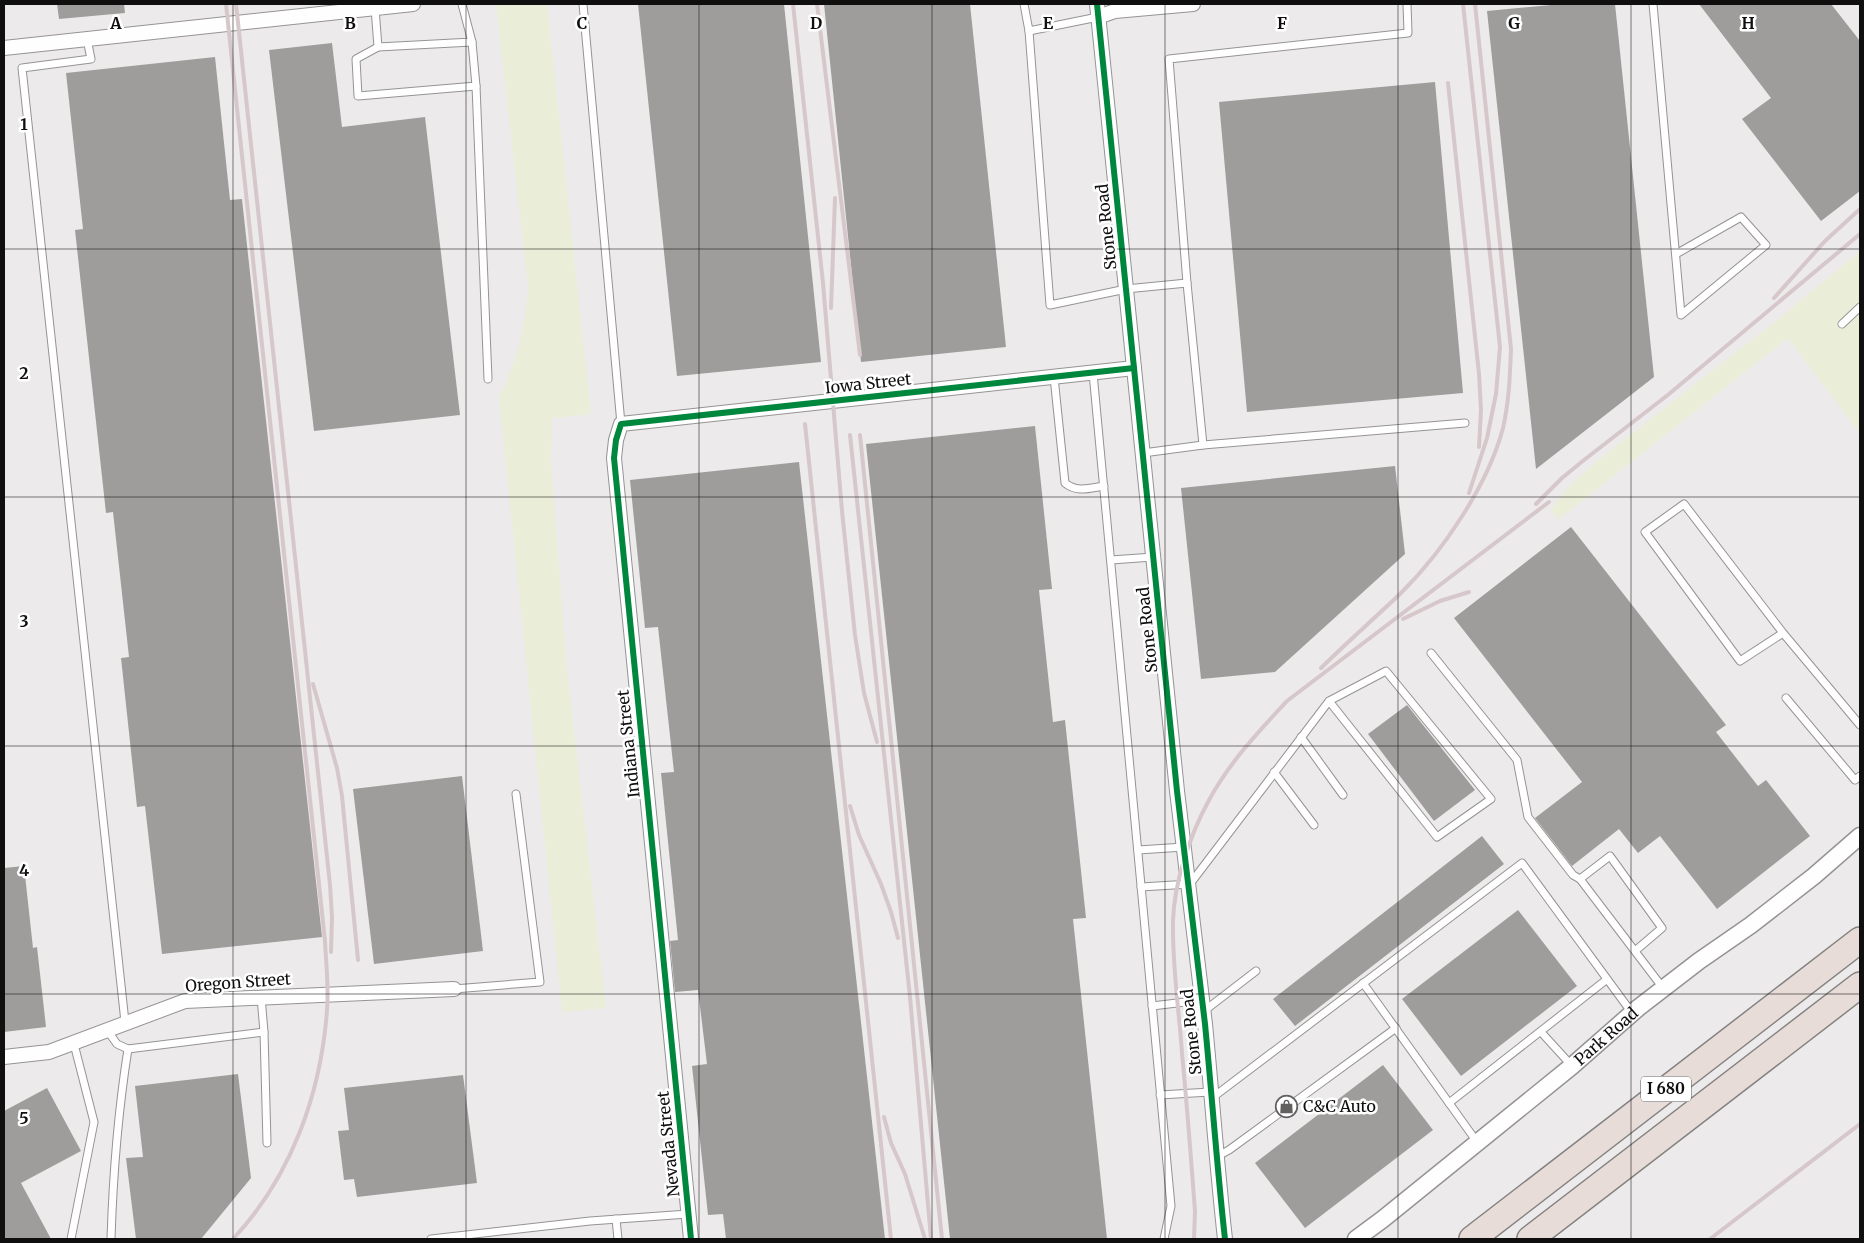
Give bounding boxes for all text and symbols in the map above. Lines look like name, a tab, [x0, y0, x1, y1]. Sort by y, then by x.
text: A	[109, 13, 122, 33]
text: B	[344, 13, 356, 33]
text: C	[577, 13, 587, 33]
text: D	[810, 13, 822, 33]
text: E	[1043, 13, 1054, 33]
text: F	[1277, 13, 1287, 33]
text: G	[1508, 13, 1520, 33]
text: H	[1741, 13, 1755, 33]
text: 1	[20, 114, 28, 134]
street label: Stone Road	[1092, 183, 1120, 271]
text: 2	[19, 363, 29, 383]
street label: Iowa Street	[824, 368, 913, 397]
street label: Stone Road	[1133, 586, 1161, 674]
text: 3	[19, 611, 29, 631]
street label: Indiana Street	[612, 688, 644, 799]
text: 4	[19, 860, 29, 880]
street label: Oregon Street	[185, 968, 292, 996]
street label: Stone Road	[1177, 988, 1205, 1076]
street label: Park Road	[1570, 1003, 1642, 1069]
road number: I 680	[1641, 1076, 1691, 1102]
street label: Nevada Street	[652, 1089, 684, 1198]
shop icon: C&C Auto	[1275, 1094, 1299, 1118]
place label: C&C Auto	[1303, 1096, 1376, 1116]
text: 5	[19, 1108, 29, 1128]

